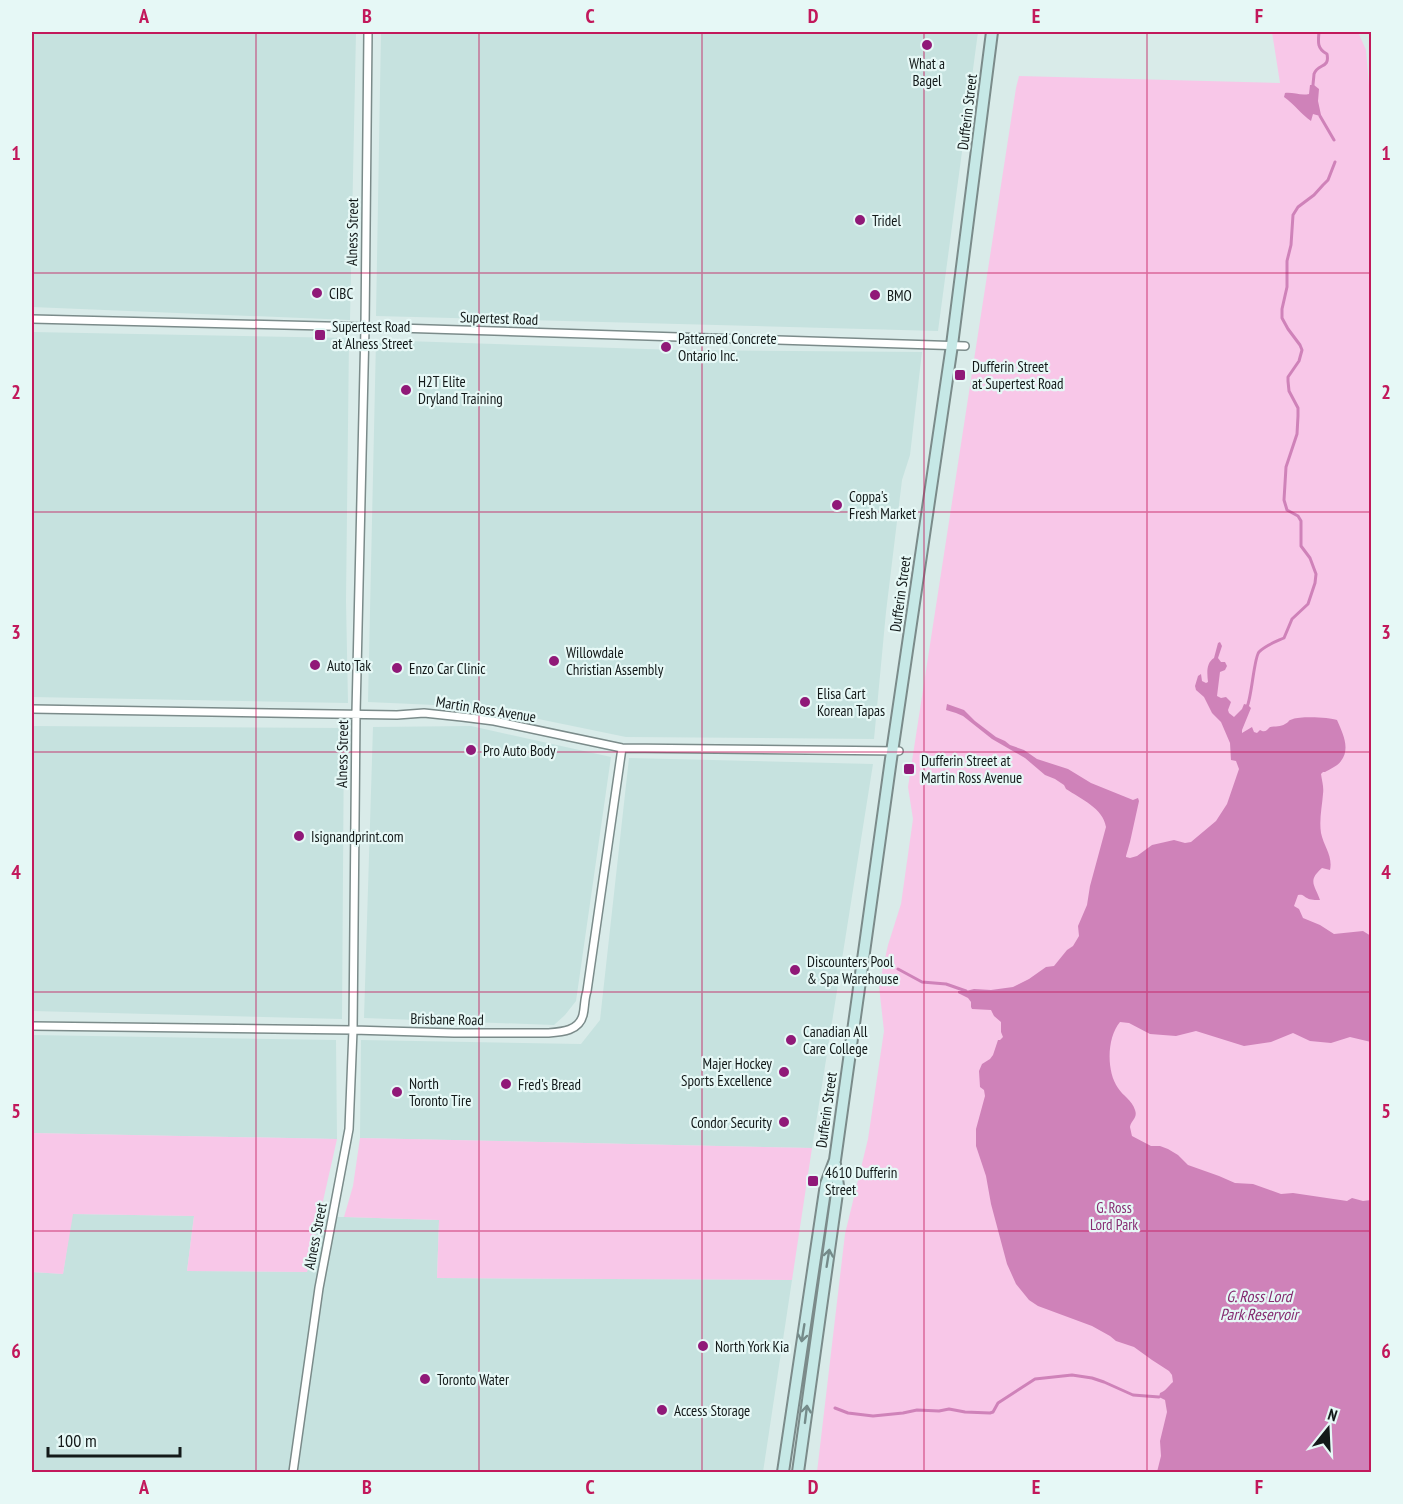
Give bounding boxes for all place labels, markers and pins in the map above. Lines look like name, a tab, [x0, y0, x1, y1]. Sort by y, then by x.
marker: What a Bagel	[920, 38, 934, 52]
place label: What a Bagel	[909, 54, 945, 90]
place label: Tridel	[872, 211, 901, 230]
marker: Tridel	[853, 213, 867, 227]
place label: CIBC	[329, 284, 353, 303]
marker: CIBC	[310, 286, 324, 300]
place label: BMO	[887, 286, 912, 305]
marker: BMO	[868, 288, 882, 302]
place label: Supertest Road at Alness Street	[332, 317, 413, 353]
marker: Supertest Road at Alness Street	[313, 328, 327, 342]
place label: Patterned Concrete Ontario Inc.	[678, 329, 777, 365]
marker: Patterned Concrete Ontario Inc.	[659, 340, 673, 354]
place label: Dufferin Street at Supertest Road	[972, 357, 1064, 393]
marker: Dufferin Street at Supertest Road	[953, 368, 967, 382]
place label: H2T Elite Dryland Training	[418, 372, 503, 408]
marker: H2T Elite Dryland Training	[399, 383, 413, 397]
place label: Coppa's Fresh Market	[849, 487, 916, 523]
marker: Coppa's Fresh Market	[830, 498, 844, 512]
place label: Willowdale Christian Assembly	[566, 643, 664, 679]
marker: Willowdale Christian Assembly	[547, 654, 561, 668]
place label: Auto Tak	[327, 656, 371, 675]
marker: Auto Tak	[308, 658, 322, 672]
place label: Enzo Car Clinic	[409, 659, 486, 678]
marker: Enzo Car Clinic	[390, 661, 404, 675]
place label: Elisa Cart Korean Tapas	[817, 684, 885, 720]
marker: Elisa Cart Korean Tapas	[798, 695, 812, 709]
place label: Pro Auto Body	[483, 741, 556, 760]
marker: Pro Auto Body	[464, 743, 478, 757]
place label: Dufferin Street at Martin Ross Avenue	[921, 751, 1022, 787]
marker: Dufferin Street at Martin Ross Avenue	[902, 762, 916, 776]
place label: Isignandprint.com	[311, 827, 404, 846]
marker: Isignandprint.com	[292, 829, 306, 843]
place label: Discounters Pool & Spa Warehouse	[807, 952, 899, 988]
marker: Discounters Pool & Spa Warehouse	[788, 963, 802, 977]
place label: Canadian All Care College	[803, 1022, 868, 1058]
marker: Canadian All Care College	[784, 1033, 798, 1047]
place label: Majer Hockey Sports Excellence	[681, 1054, 772, 1090]
marker: Majer Hockey Sports Excellence	[777, 1065, 791, 1079]
place label: North Toronto Tire	[409, 1074, 471, 1110]
place label: Fred's Bread	[518, 1075, 581, 1094]
marker: Fred's Bread	[499, 1077, 513, 1091]
marker: North Toronto Tire	[390, 1085, 404, 1099]
place label: Condor Security	[691, 1113, 772, 1132]
marker: Condor Security	[777, 1115, 791, 1129]
place label: 4610 Dufferin Street	[825, 1163, 897, 1199]
marker: 4610 Dufferin Street	[806, 1174, 820, 1188]
place label: North York Kia	[715, 1337, 789, 1356]
marker: North York Kia	[696, 1339, 710, 1353]
place label: Toronto Water	[437, 1370, 510, 1389]
marker: Toronto Water	[418, 1372, 432, 1386]
place label: Access Storage	[674, 1401, 750, 1420]
marker: Access Storage	[655, 1403, 669, 1417]

